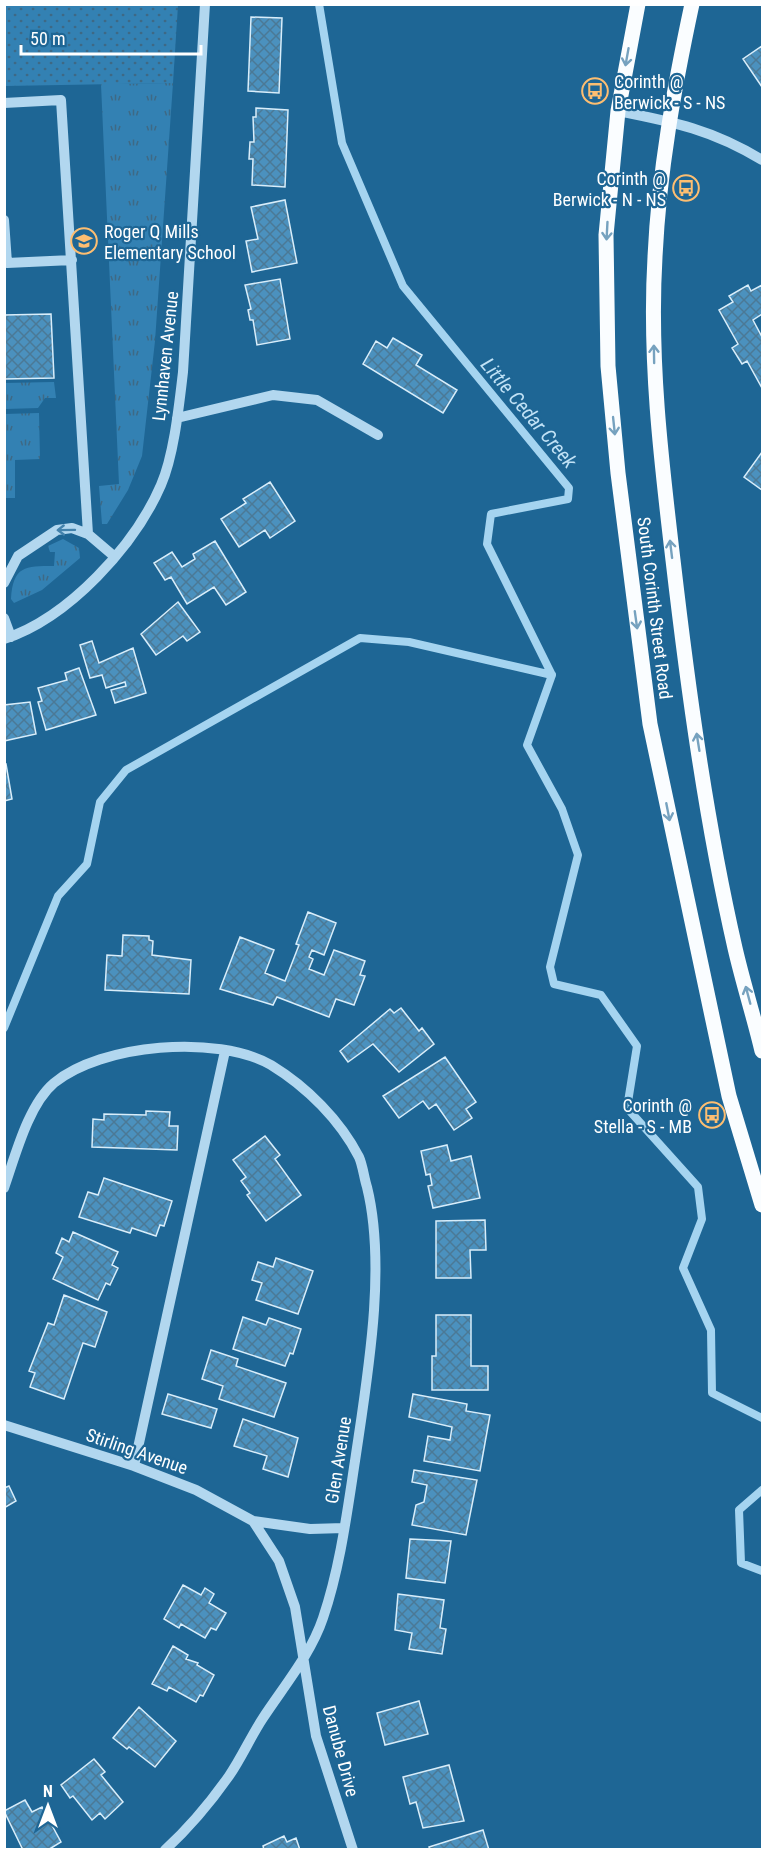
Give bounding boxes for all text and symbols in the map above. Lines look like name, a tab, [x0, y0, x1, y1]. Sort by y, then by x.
scale bar	[21, 18, 201, 56]
text: 50 m	[30, 28, 65, 49]
one-way arrow	[622, 47, 633, 67]
place label: Corinth @ Berwick - S - NS	[614, 71, 725, 113]
bus stop icon: Corinth @ Berwick - S - NS	[580, 76, 610, 106]
place label: Corinth @ Berwick - N - NS	[553, 168, 666, 210]
bus stop icon: Corinth @ Berwick - N - NS	[671, 173, 701, 203]
place label: Roger Q Mills Elementary School	[104, 221, 236, 263]
one-way arrow	[601, 221, 612, 241]
school or university icon: Roger Q Mills Elementary School	[69, 226, 99, 256]
street label: Lynnhaven Avenue	[148, 290, 182, 422]
one-way arrow	[648, 345, 660, 365]
water label: Little Cedar Creek	[476, 353, 583, 474]
one-way arrow	[609, 416, 620, 436]
street label: South Corinth Street Road	[633, 516, 677, 700]
one-way arrow	[57, 524, 76, 536]
one-way arrow	[666, 539, 677, 559]
one-way arrow	[631, 609, 642, 629]
one-way arrow	[692, 732, 703, 752]
one-way arrow	[663, 802, 674, 821]
one-way arrow	[741, 986, 753, 1005]
place label: Corinth @ Stella - S - MB	[594, 1095, 692, 1137]
bus stop icon: Corinth @ Stella - S - MB	[697, 1100, 727, 1130]
street label: Glen Avenue	[321, 1415, 355, 1505]
street label: Stirling Avenue	[83, 1424, 191, 1478]
street label: Danube Drive	[319, 1703, 363, 1799]
north arrow	[18, 1776, 78, 1836]
text: N	[43, 1782, 53, 1801]

